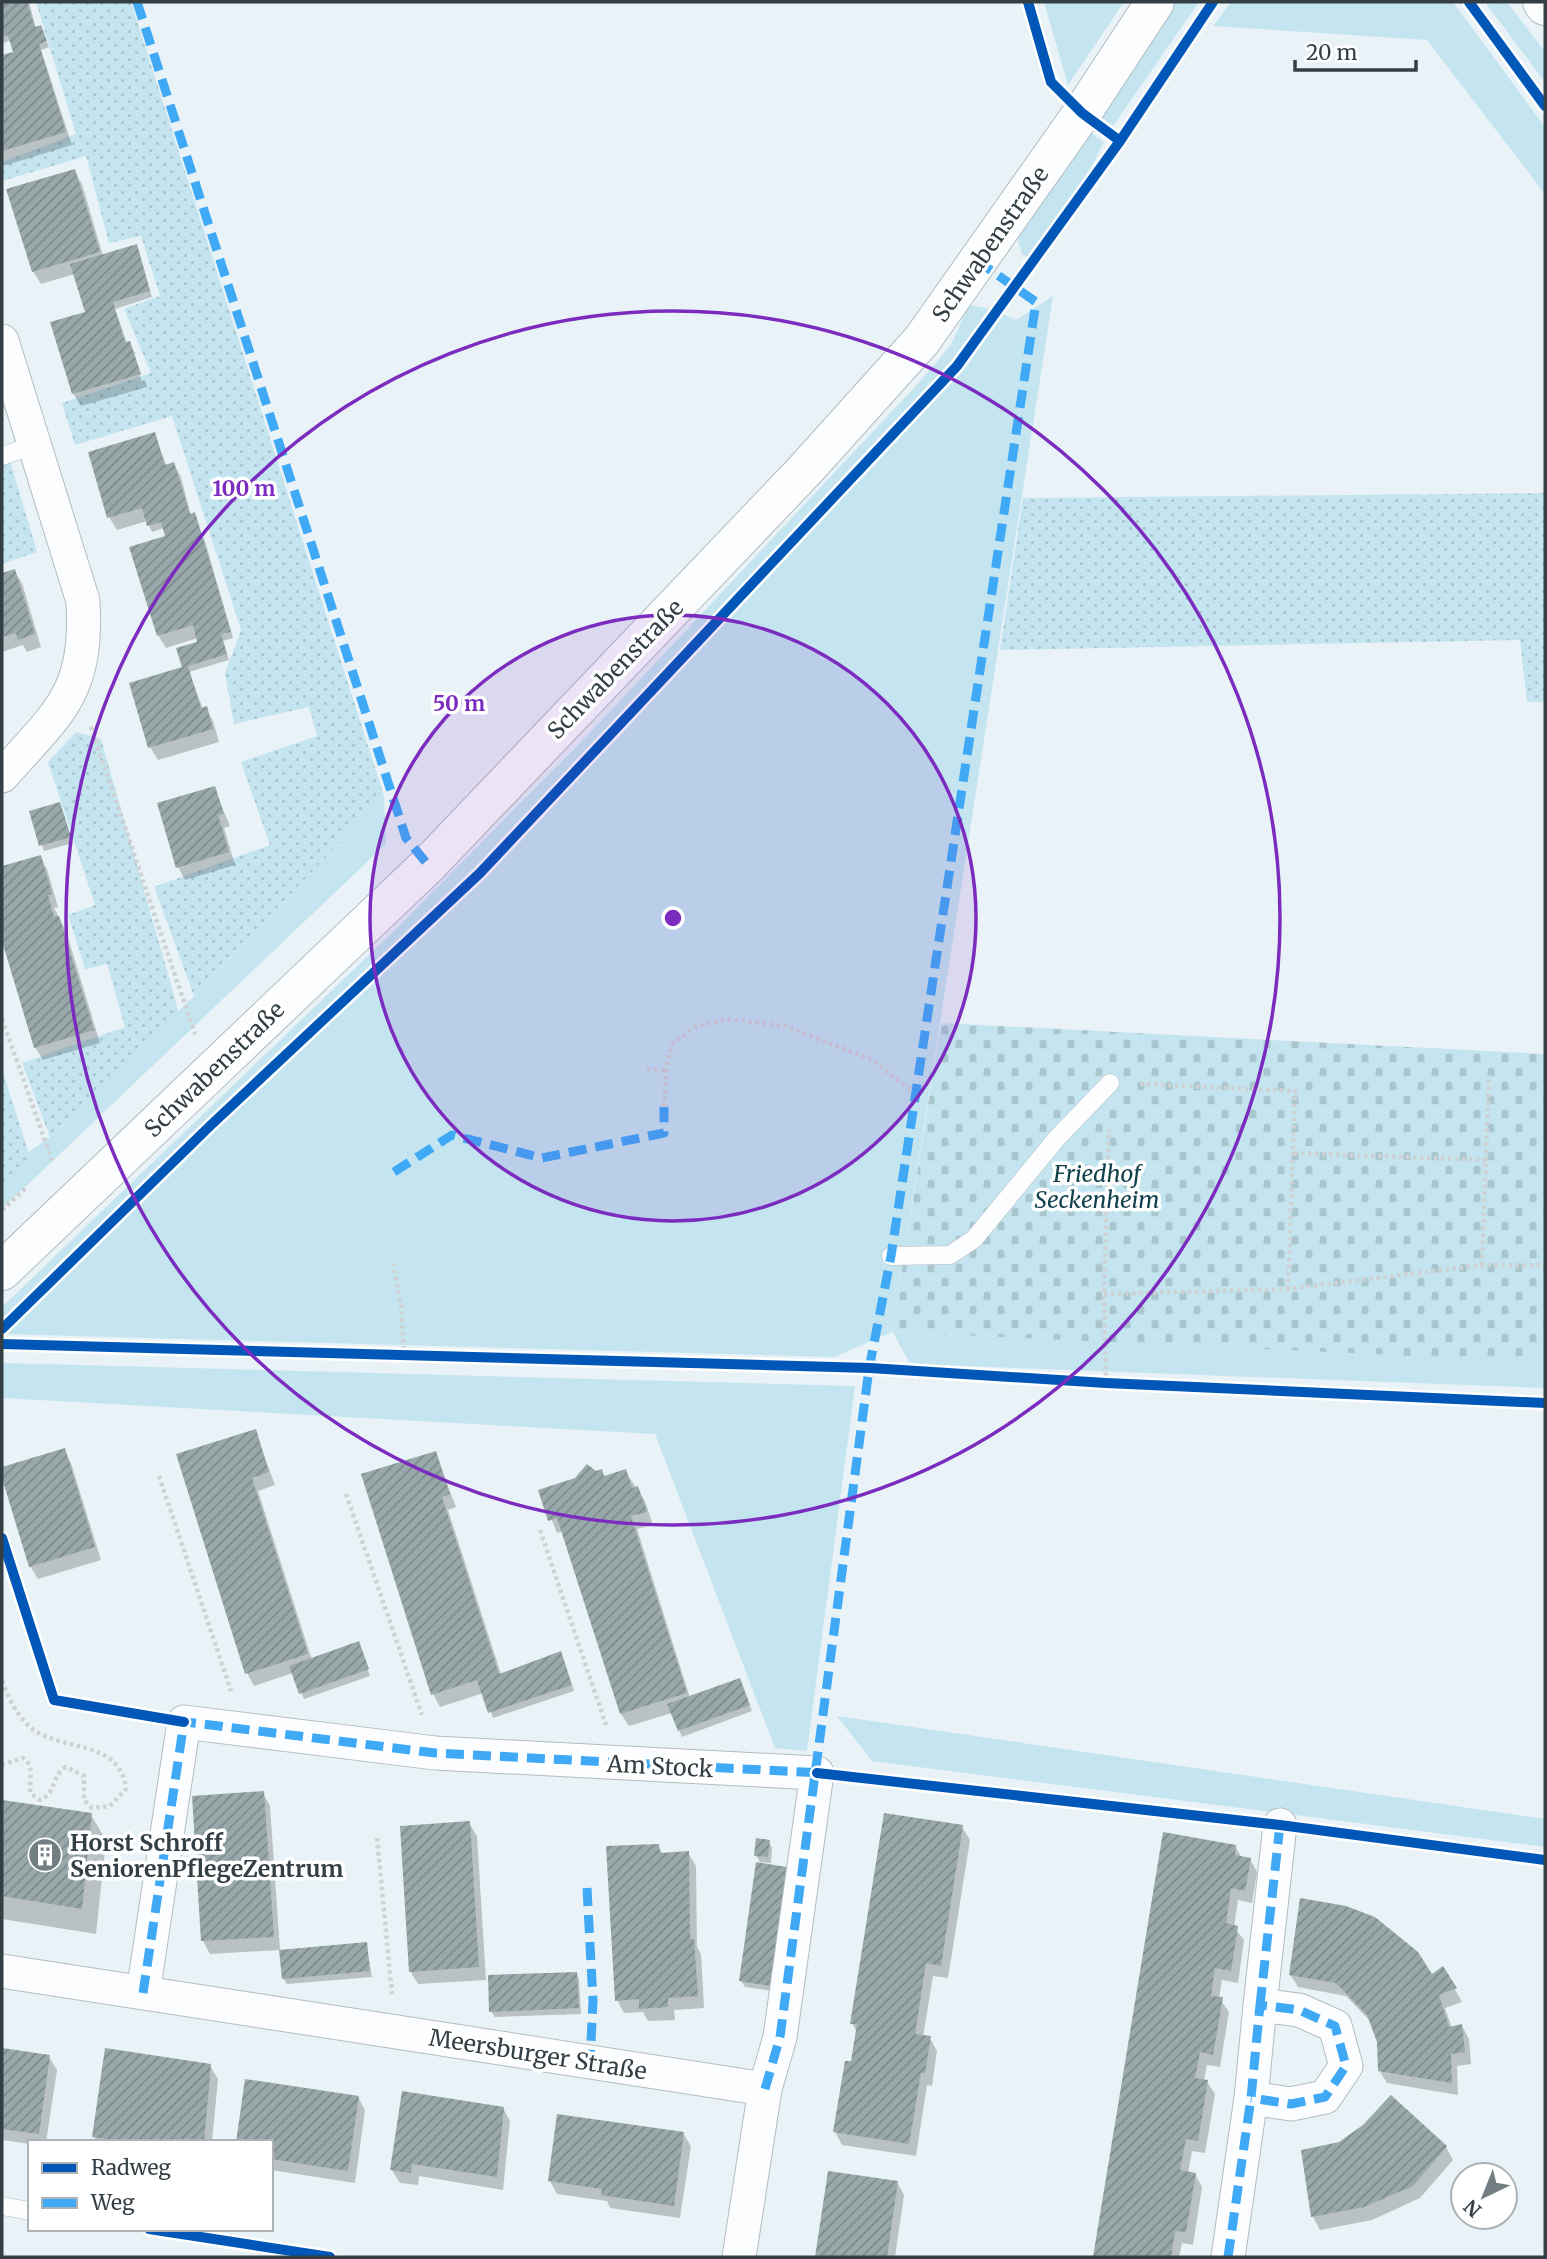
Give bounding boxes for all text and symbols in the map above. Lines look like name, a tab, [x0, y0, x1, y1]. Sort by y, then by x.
scale bar	[1295, 28, 1416, 72]
text: 20 m	[1306, 39, 1358, 66]
street label: Schwabenstraße	[926, 161, 1054, 327]
text: 100 m	[213, 475, 275, 502]
street label: Schwabenstraße	[541, 593, 689, 745]
text: 50 m	[433, 690, 485, 717]
centre of rings	[661, 906, 685, 930]
street label: Schwabenstraße	[138, 995, 290, 1143]
park label: Friedhof Seckenheim	[1035, 1159, 1159, 1214]
street label: Am Stock	[605, 1749, 714, 1783]
place label: Horst Schroff SeniorenPflegeZentrum	[70, 1828, 343, 1883]
building icon: Horst Schroff SeniorenPflegeZentrum	[26, 1836, 64, 1874]
street label: Meersburger Straße	[427, 2022, 649, 2086]
legend	[28, 2140, 273, 2231]
text: Radweg	[91, 2154, 171, 2181]
north arrow	[1449, 2161, 1519, 2231]
text: Weg	[90, 2189, 135, 2216]
text: N	[1459, 2195, 1486, 2222]

